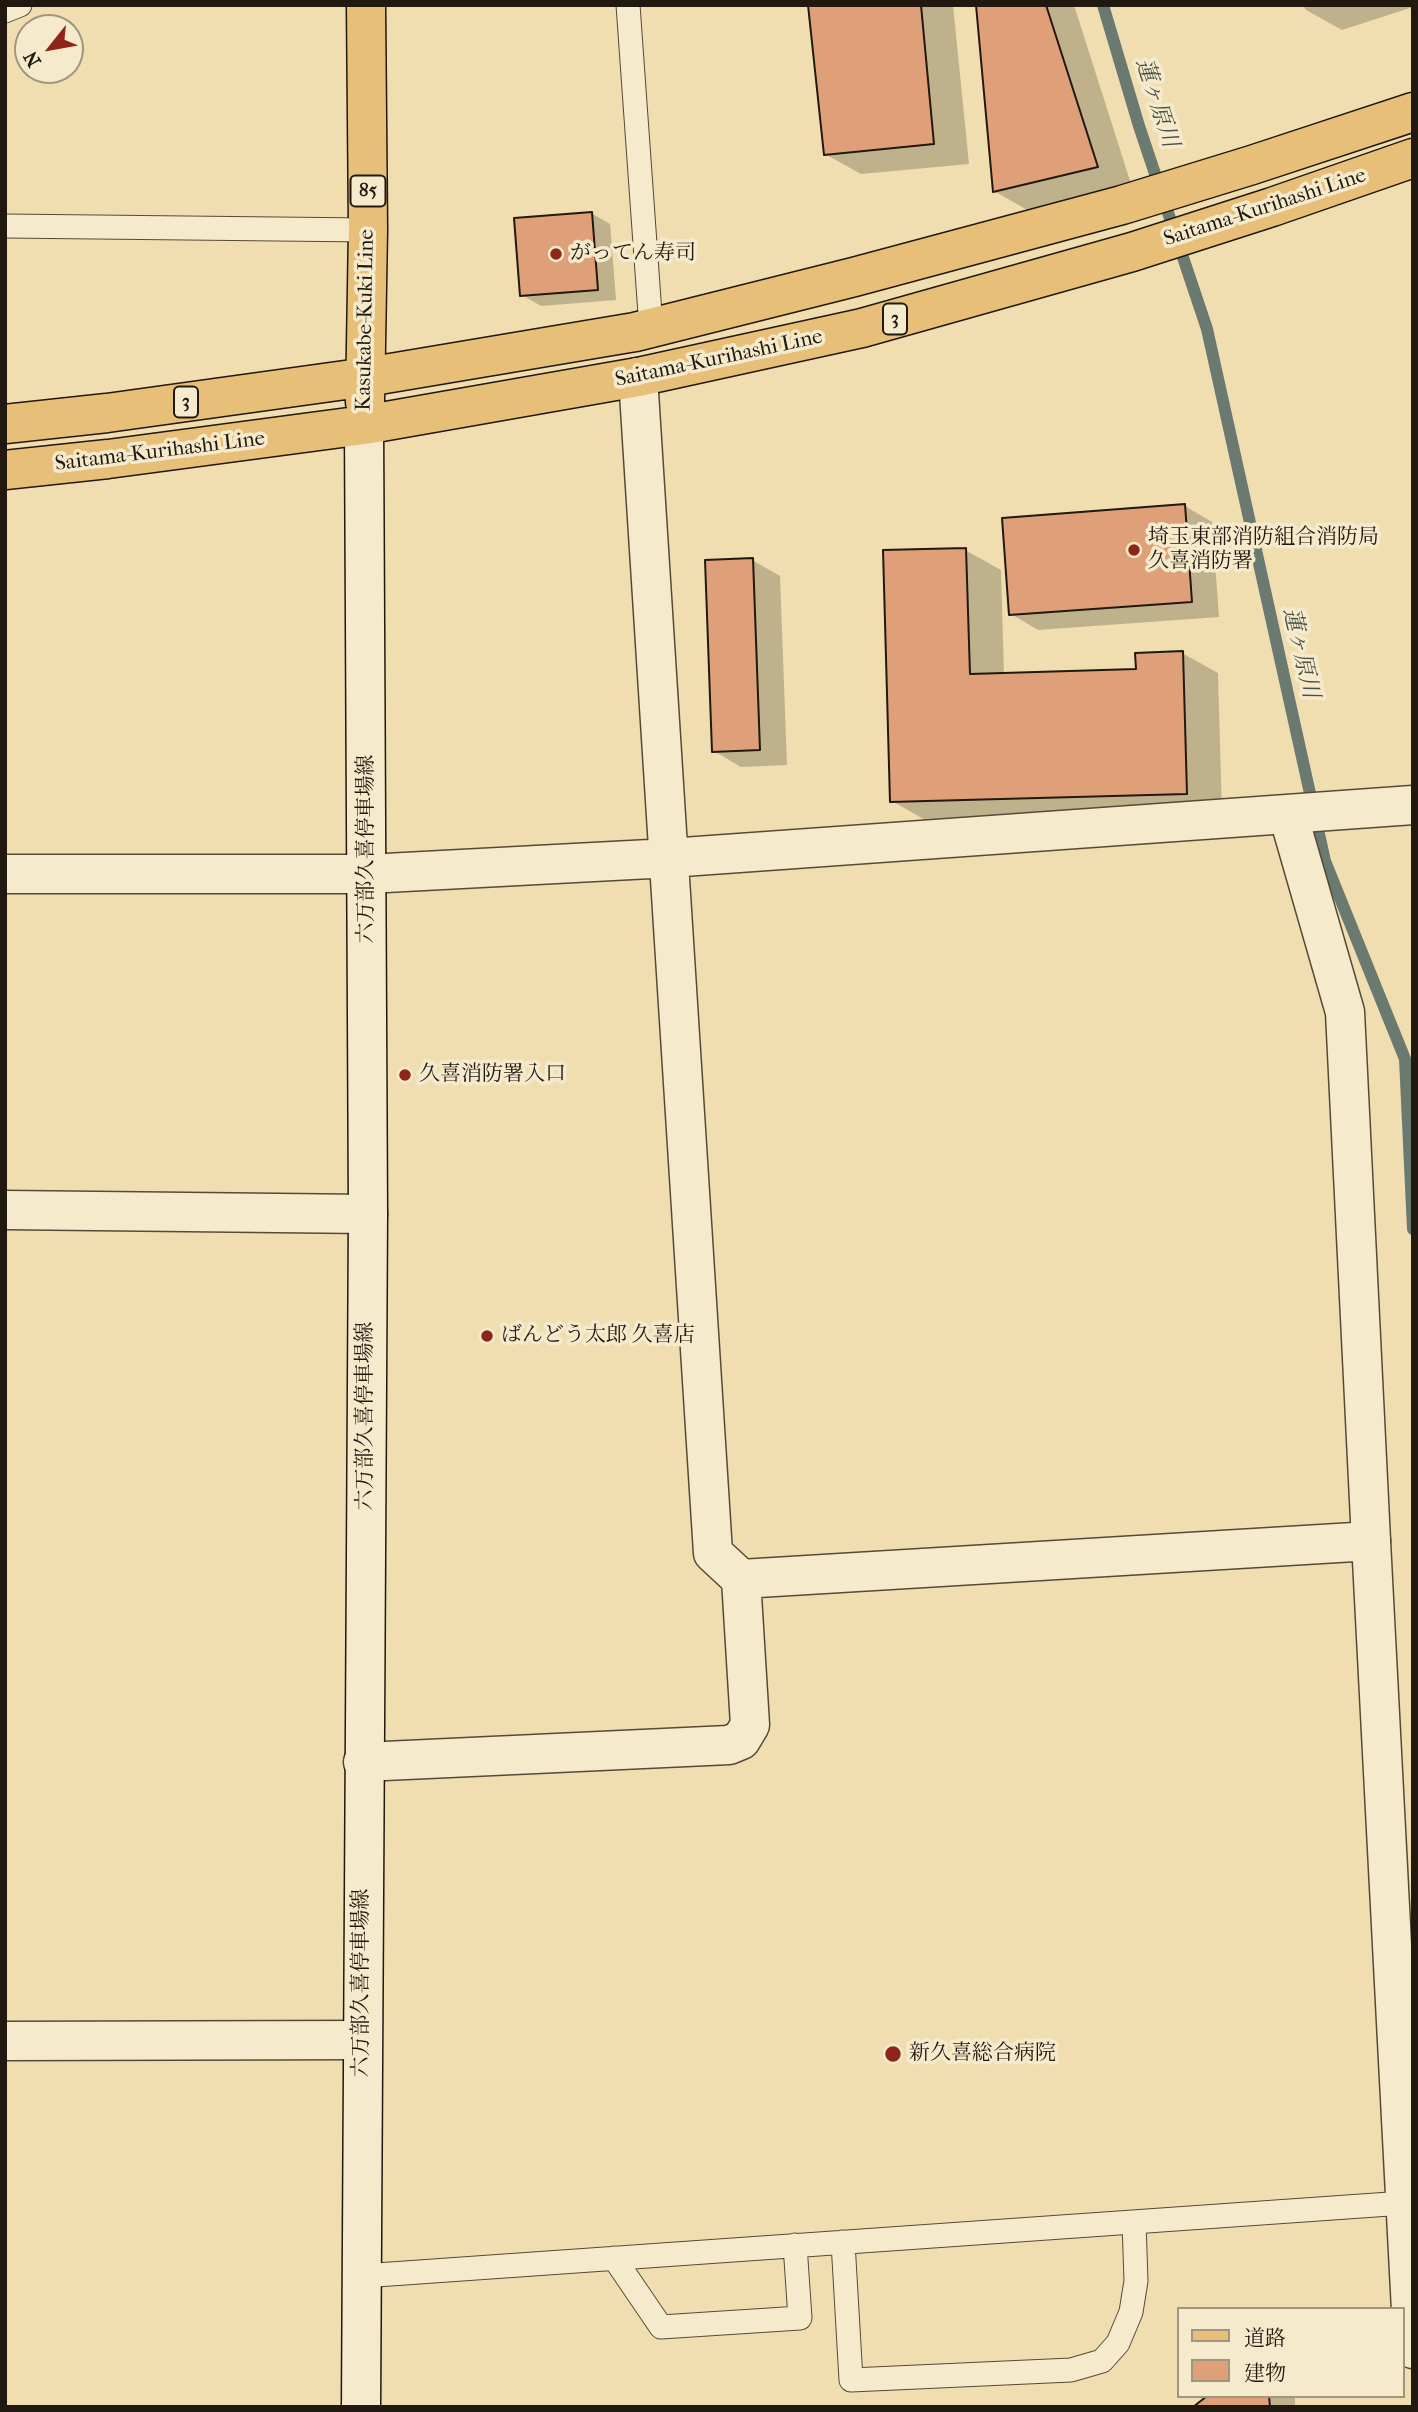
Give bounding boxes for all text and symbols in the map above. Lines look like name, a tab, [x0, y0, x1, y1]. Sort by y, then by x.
north arrow	[14, 14, 84, 84]
text: N	[20, 47, 46, 71]
water label: 蓮ヶ原川	[1129, 55, 1183, 151]
street label: Saitama-Kurihashi Line	[1161, 163, 1369, 253]
road number: 85	[350, 176, 386, 206]
street label: Kasukabe-Kuki Line	[352, 229, 380, 411]
place label: がってん寿司	[570, 241, 696, 267]
marker: がってん寿司	[548, 246, 564, 262]
road number: 3	[883, 304, 907, 334]
street label: Saitama-Kurihashi Line	[613, 325, 825, 393]
road number: 3	[174, 386, 198, 418]
street label: Saitama-Kurihashi Line	[54, 427, 266, 477]
place label: 埼玉東部消防組合消防局 久喜消防署	[1148, 525, 1379, 575]
marker: 埼玉東部消防組合消防局 久喜消防署	[1126, 542, 1142, 558]
water label: 蓮ヶ原川	[1276, 605, 1324, 701]
street label: 六万部久喜停車場線	[354, 755, 380, 943]
place label: 久喜消防署入口	[419, 1062, 566, 1088]
marker: 久喜消防署入口	[397, 1067, 413, 1083]
street label: 六万部久喜停車場線	[353, 1322, 379, 1510]
place label: ばんどう太郎 久喜店	[501, 1323, 695, 1349]
marker: ばんどう太郎 久喜店	[479, 1328, 495, 1344]
street label: 六万部久喜停車場線	[349, 1889, 375, 2077]
place label: 新久喜総合病院	[909, 2041, 1056, 2067]
marker: 新久喜総合病院	[883, 2044, 903, 2064]
legend	[1176, 2307, 1404, 2398]
text: 道路	[1244, 2326, 1286, 2350]
text: 建物	[1244, 2361, 1286, 2385]

